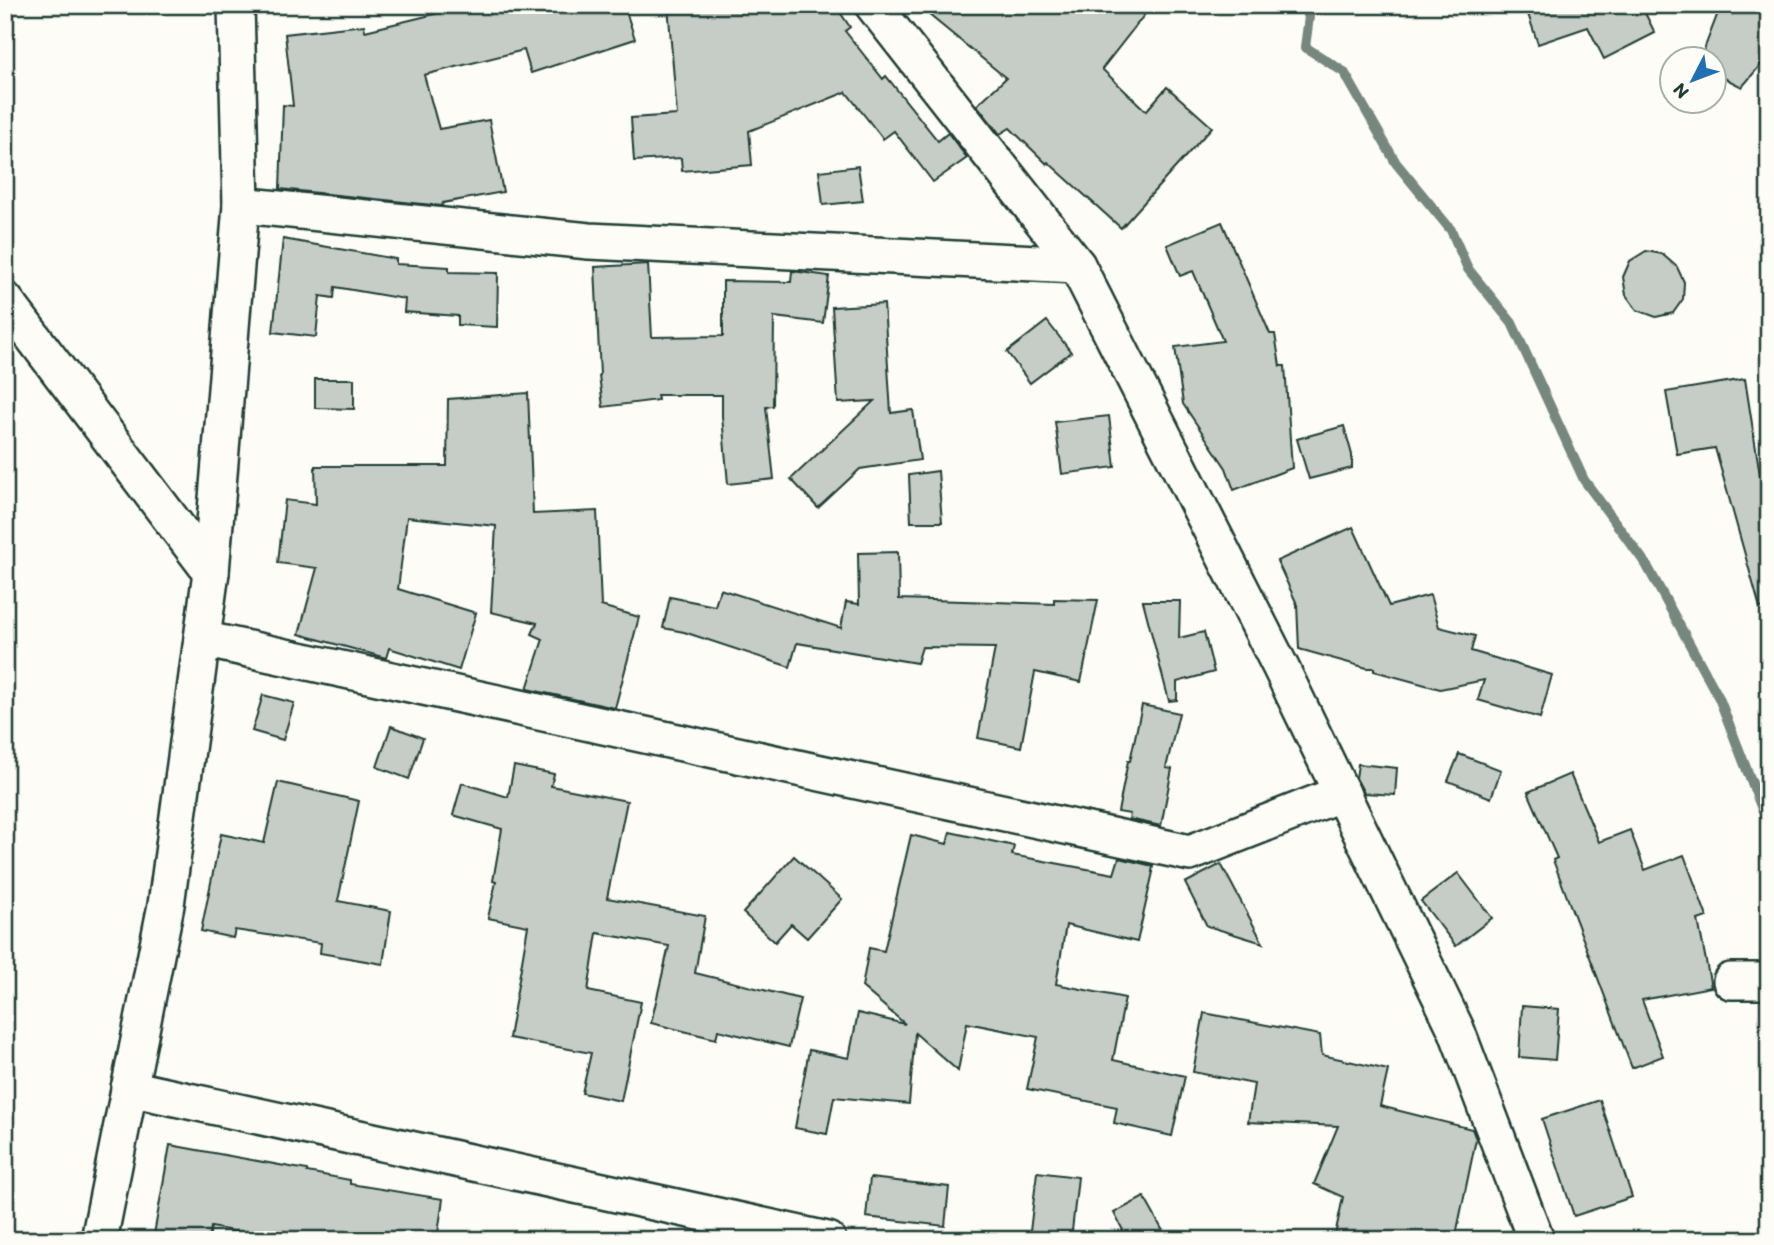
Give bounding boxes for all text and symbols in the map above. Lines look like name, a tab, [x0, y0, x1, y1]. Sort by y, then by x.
north arrow	[1658, 46, 1728, 116]
text: N	[1668, 79, 1694, 104]

